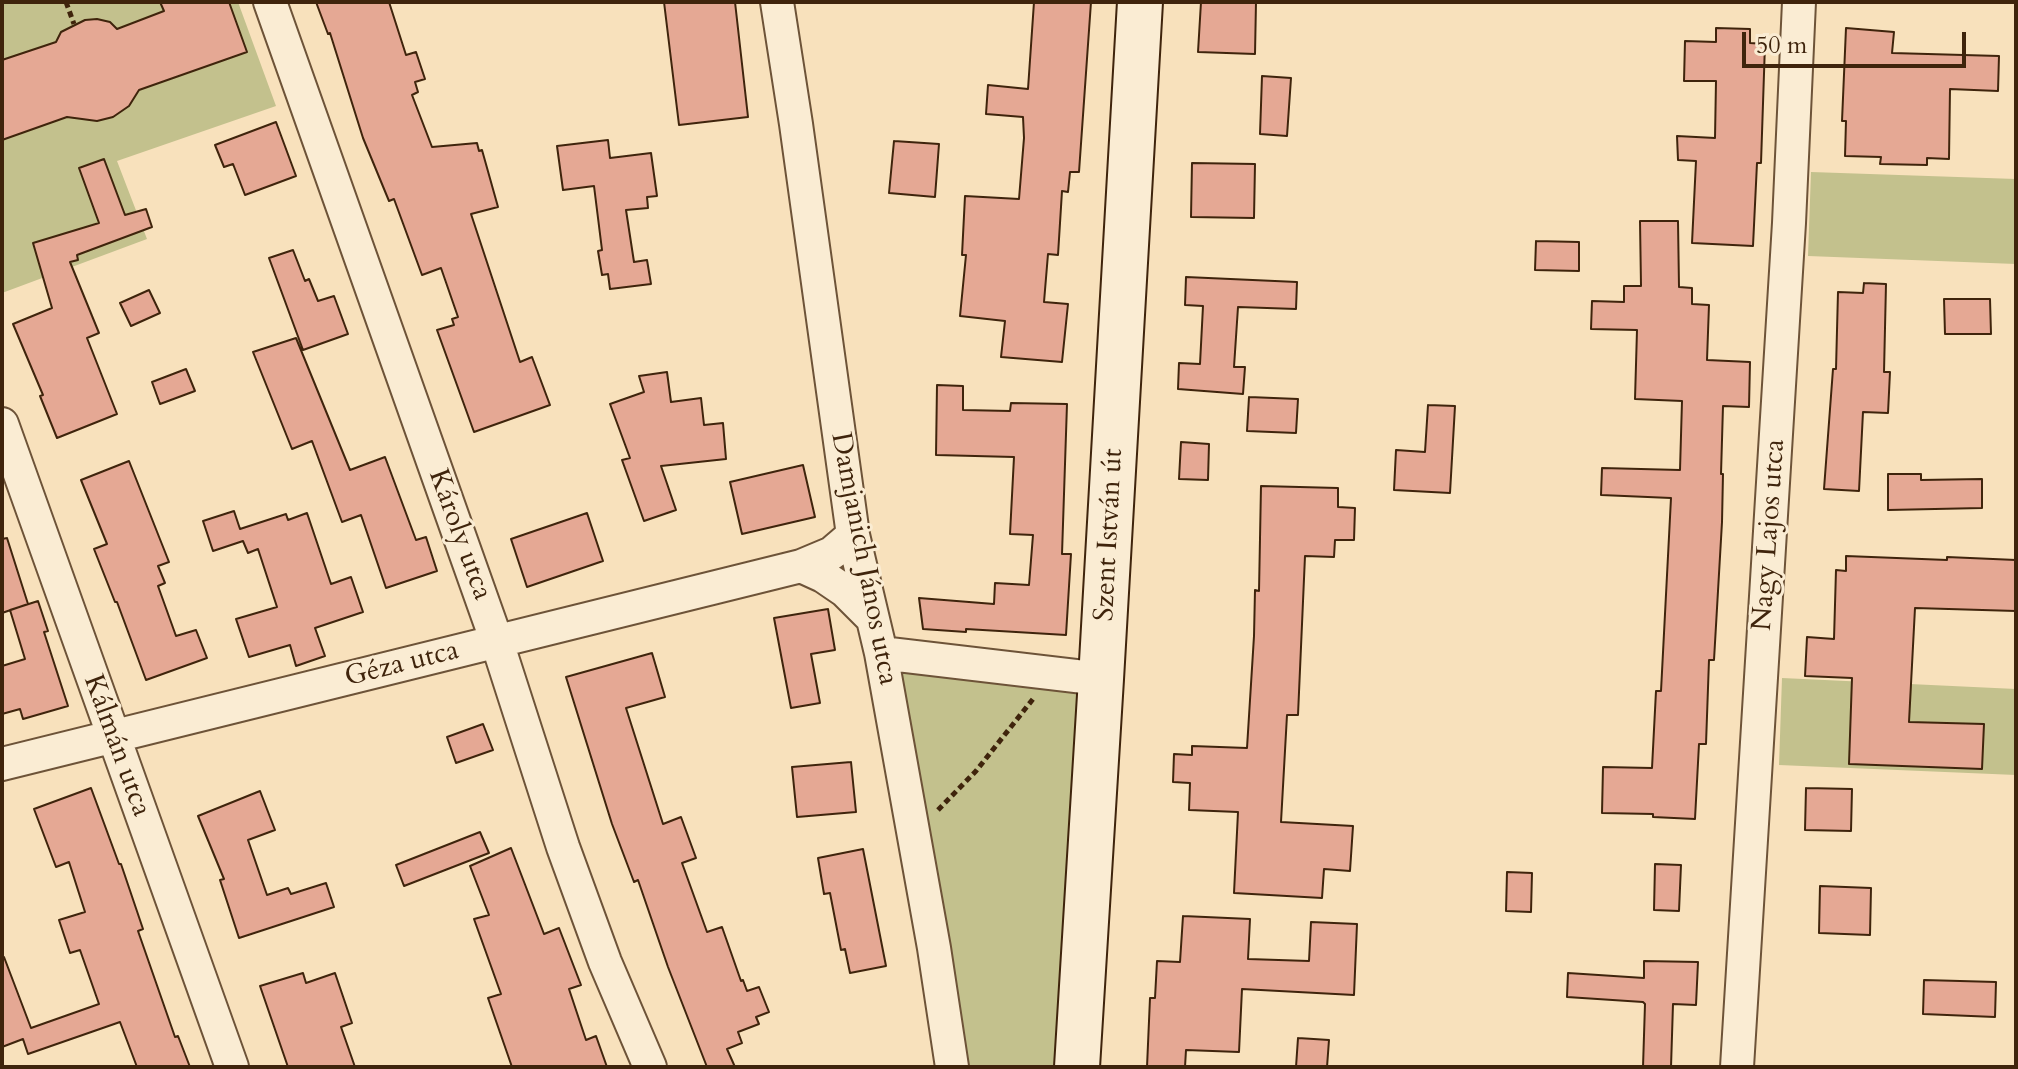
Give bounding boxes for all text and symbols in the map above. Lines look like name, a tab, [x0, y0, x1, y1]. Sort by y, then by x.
scale bar	[1746, 16, 1970, 66]
text: 50 m	[1756, 29, 1807, 62]
street label: Damjanich János utca	[822, 430, 904, 688]
street label: Nagy Lajos utca	[1747, 438, 1793, 632]
street label: Szent István út	[1089, 448, 1131, 622]
street label: Károly utca	[420, 465, 498, 605]
street label: Géza utca	[342, 635, 462, 695]
street label: Kálmán utca	[75, 671, 157, 821]

